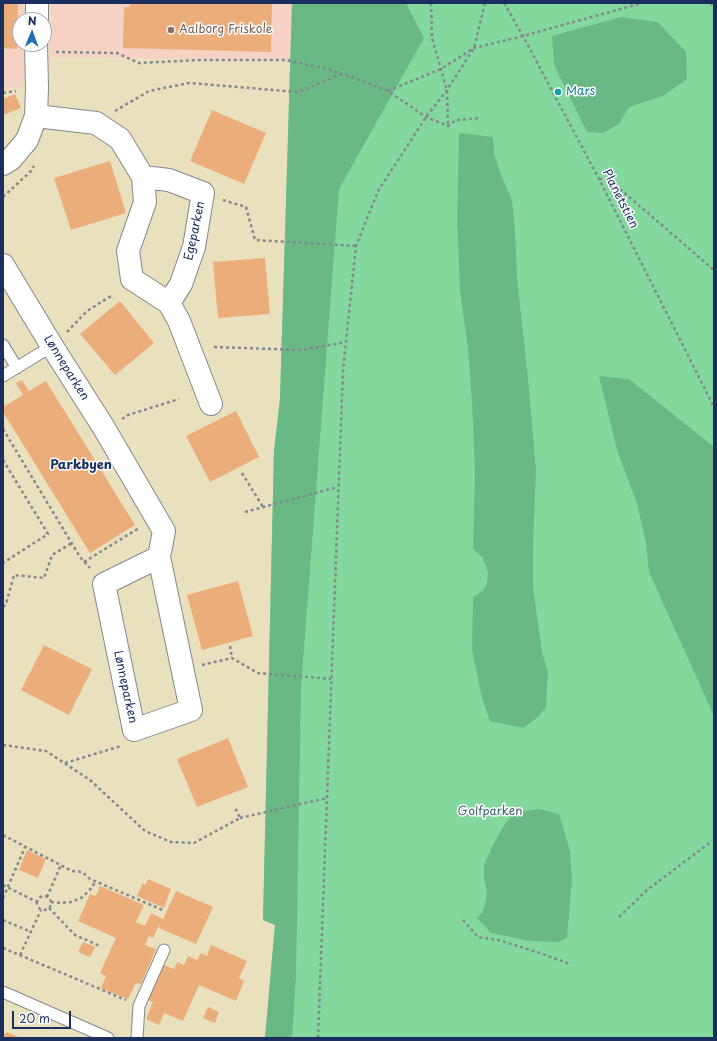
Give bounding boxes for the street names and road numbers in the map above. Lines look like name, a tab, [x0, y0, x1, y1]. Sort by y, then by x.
street label: Planetstien	[599, 167, 641, 231]
street label: Egeparken	[182, 200, 208, 262]
street label: Lønneparken	[40, 333, 92, 403]
street label: Lønneparken	[110, 649, 140, 725]

